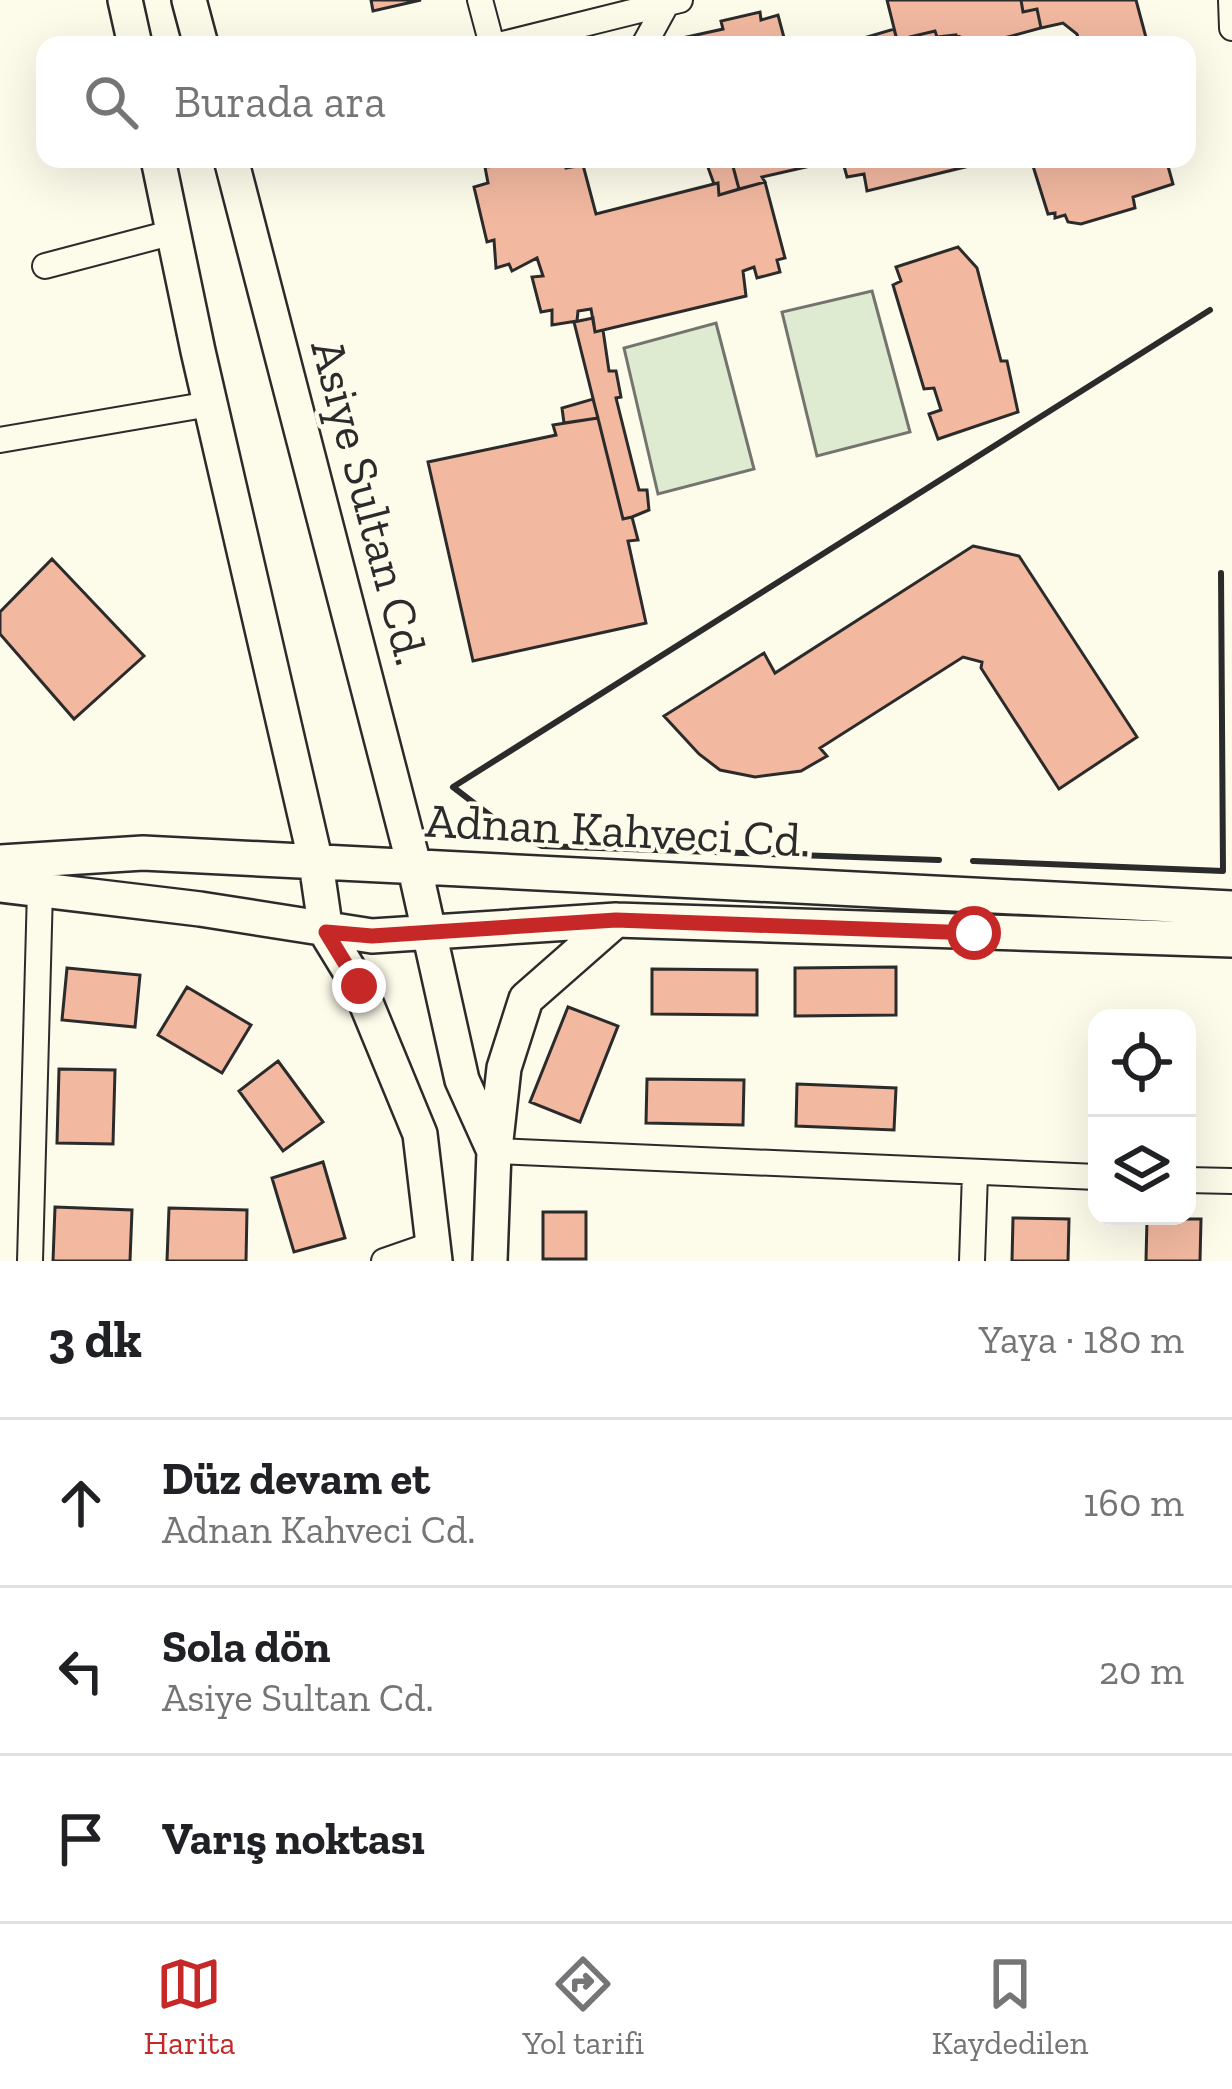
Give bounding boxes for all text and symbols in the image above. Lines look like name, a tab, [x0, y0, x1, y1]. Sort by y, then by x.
search box	[36, 36, 1196, 168]
icon: search	[78, 69, 144, 135]
text: Burada ara	[174, 75, 386, 129]
street label: Asiye Sultan Cd.	[299, 333, 441, 671]
street label: Adnan Kahveci Cd.	[424, 791, 812, 869]
route start	[947, 906, 1001, 960]
route end	[332, 959, 386, 1013]
map controls	[1088, 1009, 1196, 1225]
button: locate	[1088, 1009, 1196, 1117]
button: layers	[1088, 1117, 1196, 1225]
text: 3 dk	[48, 1309, 142, 1370]
text: Yaya · 180 m	[979, 1316, 1184, 1363]
text: Düz devam et	[162, 1452, 430, 1506]
icon: ahead	[48, 1470, 114, 1536]
text: 160 m	[1083, 1479, 1184, 1526]
text: Adnan Kahveci Cd.	[162, 1506, 476, 1553]
text: Sola dön	[162, 1620, 330, 1674]
icon: left	[48, 1638, 114, 1704]
text: 20 m	[1099, 1647, 1184, 1694]
text: Asiye Sultan Cd.	[162, 1674, 434, 1721]
icon: arrive	[48, 1806, 114, 1872]
text: Varış noktası	[162, 1812, 425, 1866]
tab: Harita	[144, 1951, 235, 2062]
tab: Yol tarifi	[522, 1951, 644, 2062]
tab: Kaydedilen	[931, 1951, 1088, 2062]

